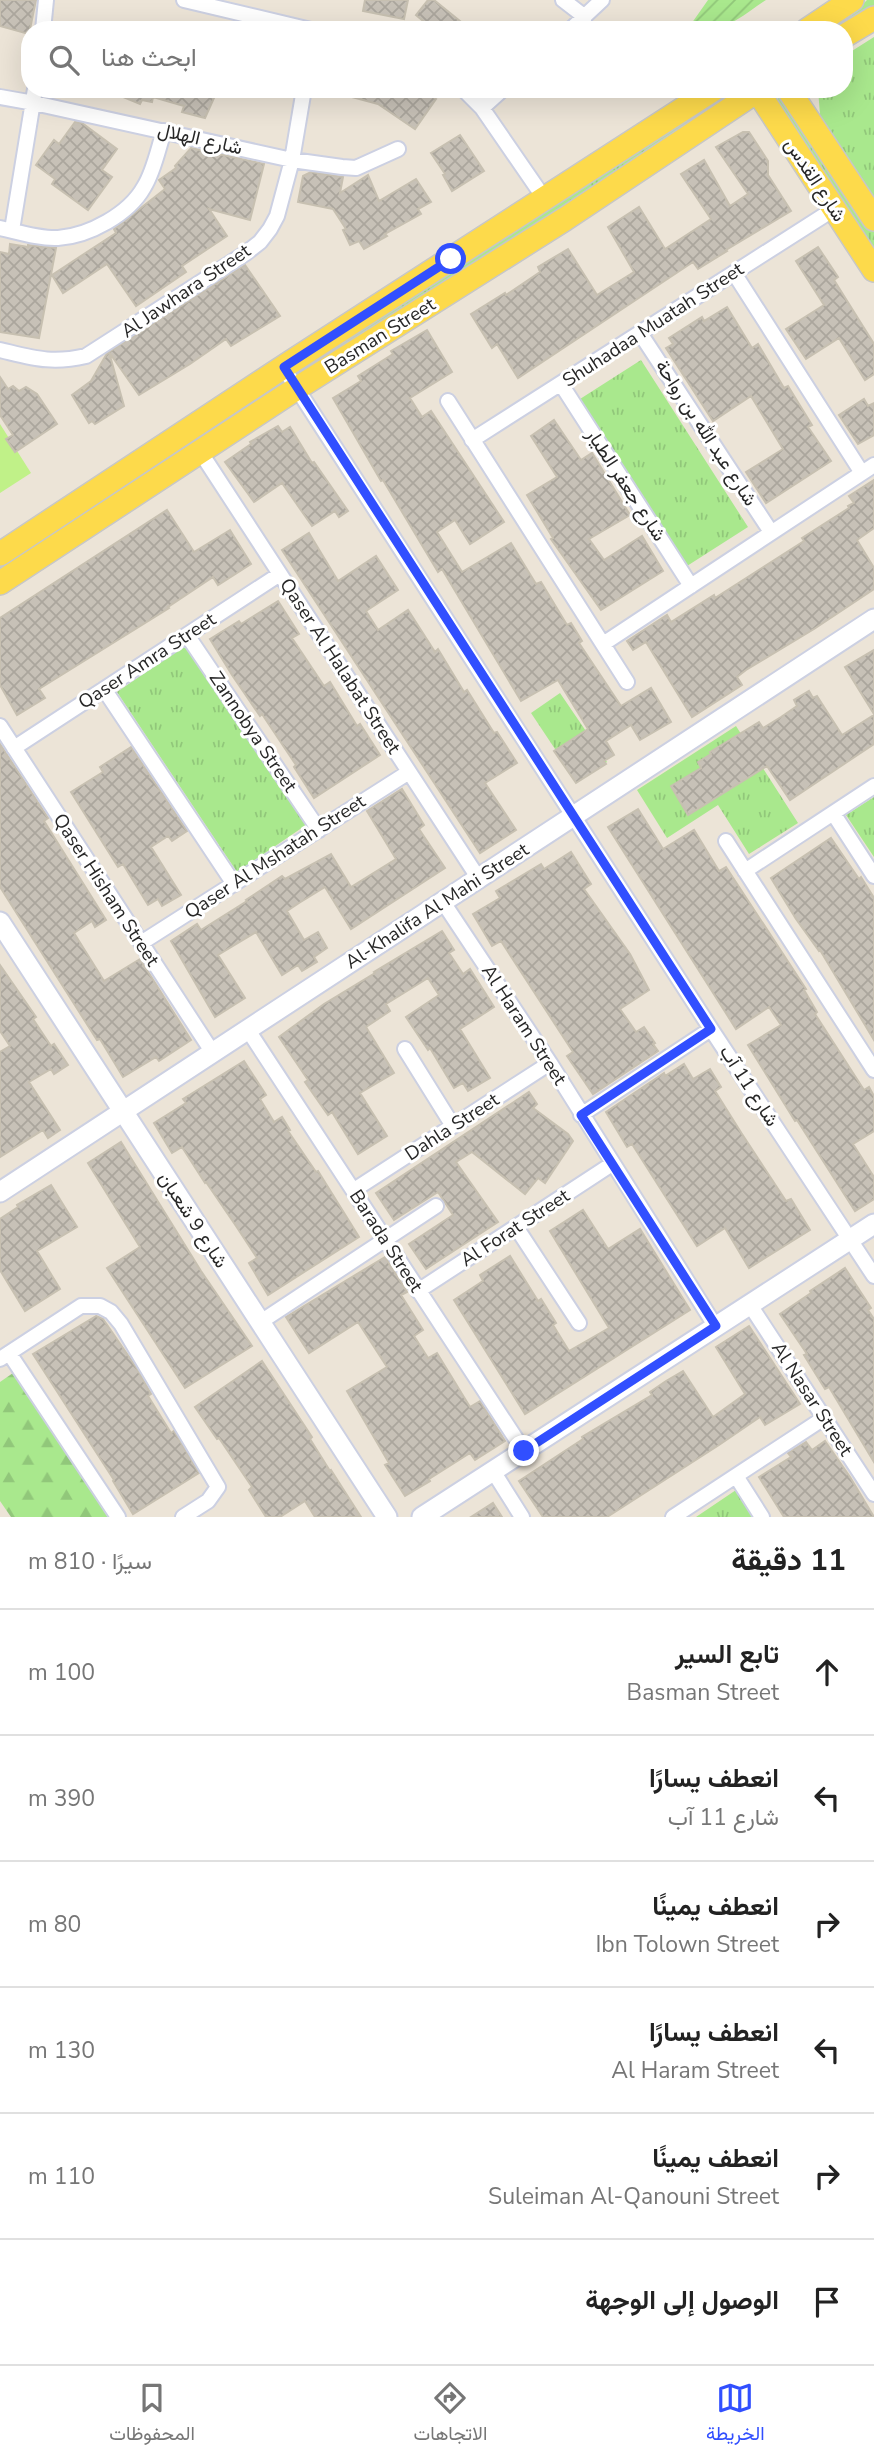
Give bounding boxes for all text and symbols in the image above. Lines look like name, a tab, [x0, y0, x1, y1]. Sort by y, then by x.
search box	[21, 21, 853, 98]
text: ابحث هنا	[101, 40, 197, 75]
icon: search	[45, 41, 83, 79]
street label: شارع الهلال	[155, 117, 245, 161]
street label: شارع القدس	[778, 133, 852, 227]
street label: Al Jawhara Street	[116, 238, 256, 344]
route start	[435, 243, 466, 274]
street label: Shuhadaa Muatah Street	[557, 256, 749, 393]
street label: Basman Street	[320, 291, 441, 380]
street label: شارع عبد الله بن رواحة	[649, 355, 763, 511]
street label: شارع جعفر الطيار	[579, 423, 672, 546]
street label: Qaser Al Halabat Street	[273, 573, 407, 759]
street label: Qaser Amra Street	[73, 607, 221, 715]
street label: Zannobya Street	[203, 666, 303, 798]
street label: Qaser Al Mshatah Street	[180, 789, 371, 925]
street label: Qaser Hisham Street	[47, 809, 165, 972]
street label: Al-Khalifa Al Mahi Street	[340, 837, 534, 975]
street label: Al Haram Street	[475, 960, 573, 1091]
street label: شارع 11 آب	[713, 1040, 785, 1132]
street label: Dahla Street	[400, 1087, 504, 1167]
street label: شارع 9 شعبان	[152, 1167, 234, 1273]
street label: Al Forat Street	[455, 1183, 575, 1273]
street label: Barada Street	[343, 1185, 429, 1298]
street label: Al Nasar Street	[765, 1337, 859, 1461]
route end	[508, 1435, 539, 1466]
text: 11 دقيقة	[731, 1540, 846, 1581]
text: سيرًا · 810 m	[28, 1546, 152, 1577]
text: تابع السير	[675, 1637, 779, 1672]
icon: ahead	[808, 1653, 846, 1691]
text: 100 m	[28, 1657, 95, 1688]
text: Basman Street	[627, 1677, 779, 1708]
text: انعطف يسارًا	[649, 1761, 779, 1796]
icon: left	[808, 1779, 846, 1817]
text: 390 m	[28, 1783, 95, 1814]
text: شارع 11 آب	[668, 1802, 779, 1833]
text: انعطف يمينًا	[652, 1889, 779, 1924]
icon: right	[808, 1905, 846, 1943]
text: 80 m	[28, 1909, 81, 1940]
text: Ibn Tolown Street	[595, 1929, 779, 1960]
text: انعطف يسارًا	[649, 2015, 779, 2050]
icon: left	[808, 2031, 846, 2069]
text: 130 m	[28, 2035, 95, 2066]
text: Al Haram Street	[611, 2055, 779, 2086]
text: انعطف يمينًا	[652, 2141, 779, 2176]
icon: right	[808, 2157, 846, 2195]
text: 110 m	[28, 2161, 95, 2192]
text: Suleiman Al-Qanouni Street	[488, 2181, 779, 2212]
text: الوصول إلى الوجهة	[585, 2283, 779, 2318]
icon: arrive	[808, 2283, 846, 2321]
tab: المحفوظات	[109, 2379, 195, 2450]
tab: الاتجاهات	[414, 2379, 487, 2450]
tab: الخريطة	[706, 2379, 765, 2450]

